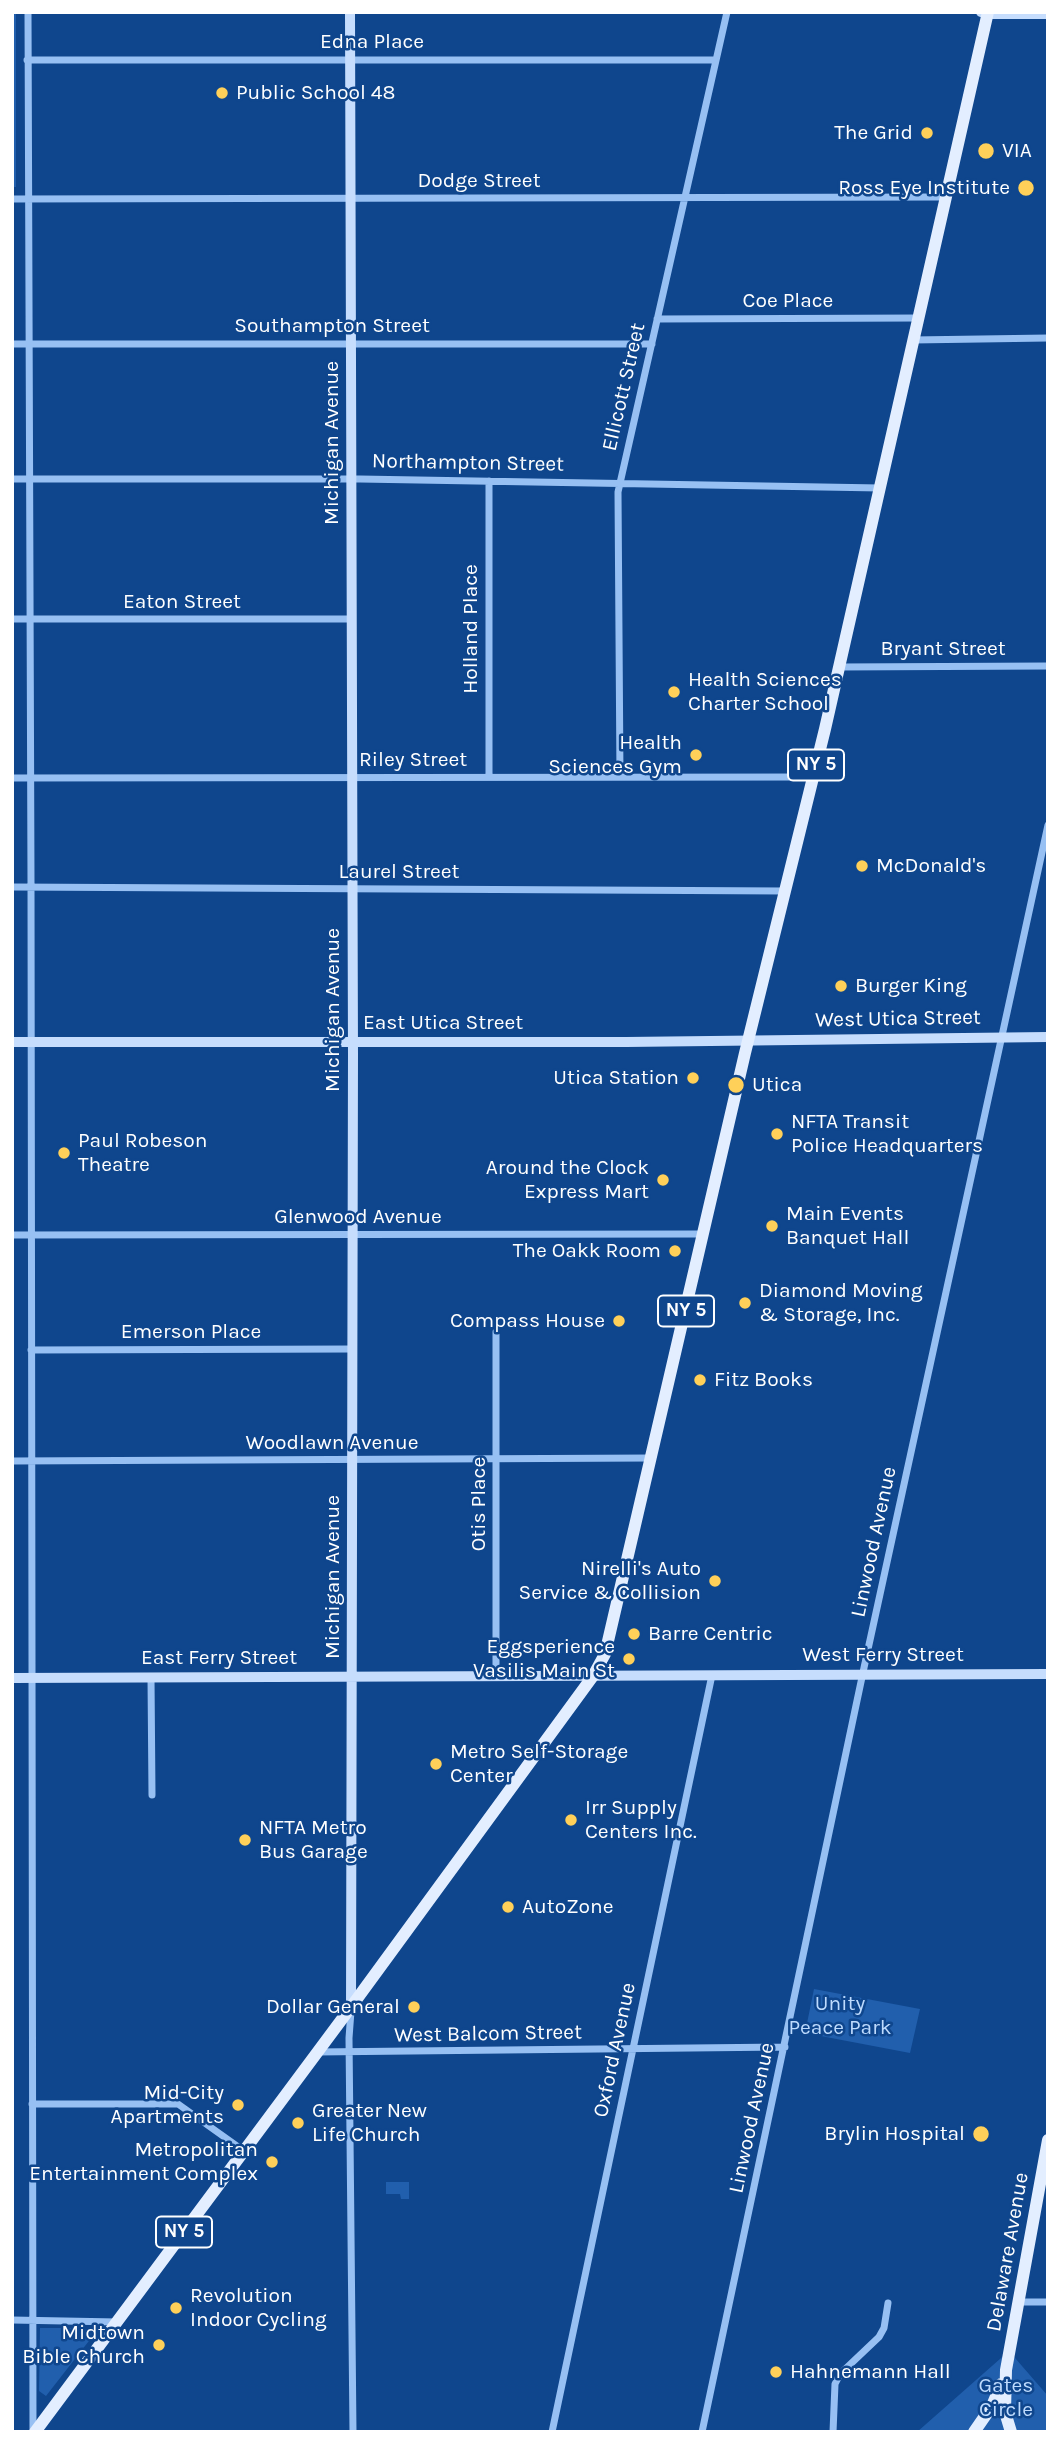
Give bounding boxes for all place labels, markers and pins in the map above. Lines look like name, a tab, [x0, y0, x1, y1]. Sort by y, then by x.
place label: Public School 48	[236, 80, 395, 106]
marker: Public School 48	[214, 85, 230, 101]
place label: The Grid	[834, 120, 913, 146]
marker: The Grid	[919, 125, 935, 141]
place label: VIA	[1002, 138, 1032, 164]
marker: VIA	[976, 141, 996, 161]
place label: Ross Eye Institute	[838, 175, 1010, 201]
marker: Ross Eye Institute	[1016, 178, 1036, 198]
place label: Health Sciences Charter School	[688, 667, 842, 717]
marker: Health Sciences Charter School	[666, 684, 682, 700]
place label: Health Sciences Gym	[548, 730, 682, 780]
marker: Health Sciences Gym	[688, 747, 704, 763]
place label: McDonald's	[876, 853, 986, 879]
marker: McDonald's	[854, 858, 870, 874]
place label: Burger King	[855, 973, 967, 999]
marker: Burger King	[833, 978, 849, 994]
place label: Utica Station	[553, 1065, 679, 1091]
marker: Utica Station	[685, 1070, 701, 1086]
place label: Utica	[752, 1072, 802, 1098]
marker: Utica	[726, 1075, 746, 1095]
place label: NFTA Transit Police Headquarters	[791, 1109, 983, 1159]
marker: NFTA Transit Police Headquarters	[769, 1126, 785, 1142]
place label: Paul Robeson Theatre	[78, 1128, 208, 1178]
marker: Paul Robeson Theatre	[56, 1145, 72, 1161]
place label: Around the Clock Express Mart	[486, 1155, 649, 1205]
marker: Around the Clock Express Mart	[655, 1172, 671, 1188]
place label: Main Events Banquet Hall	[786, 1201, 909, 1251]
marker: Main Events Banquet Hall	[764, 1218, 780, 1234]
place label: The Oakk Room	[513, 1238, 661, 1264]
marker: The Oakk Room	[667, 1243, 683, 1259]
place label: Diamond Moving & Storage, Inc.	[759, 1278, 923, 1328]
marker: Diamond Moving & Storage, Inc.	[737, 1295, 753, 1311]
place label: Compass House	[450, 1308, 605, 1334]
marker: Compass House	[611, 1313, 627, 1329]
place label: Fitz Books	[714, 1367, 813, 1393]
marker: Fitz Books	[692, 1372, 708, 1388]
place label: Nirelli's Auto Service & Collision	[519, 1556, 701, 1606]
marker: Nirelli's Auto Service & Collision	[707, 1573, 723, 1589]
place label: Barre Centric	[648, 1621, 772, 1647]
marker: Barre Centric	[626, 1626, 642, 1642]
place label: Eggsperience Vasilis Main St	[473, 1634, 615, 1684]
marker: Eggsperience Vasilis Main St	[621, 1651, 637, 1667]
place label: Metro Self-Storage Center	[450, 1739, 628, 1789]
marker: Metro Self-Storage Center	[428, 1756, 444, 1772]
place label: Irr Supply Centers Inc.	[585, 1795, 697, 1845]
marker: Irr Supply Centers Inc.	[563, 1812, 579, 1828]
place label: NFTA Metro Bus Garage	[259, 1815, 368, 1865]
marker: NFTA Metro Bus Garage	[237, 1832, 253, 1848]
place label: AutoZone	[522, 1894, 614, 1920]
marker: AutoZone	[500, 1899, 516, 1915]
place label: Dollar General	[266, 1994, 400, 2020]
marker: Dollar General	[406, 1999, 422, 2015]
place label: Mid-City Apartments	[111, 2080, 224, 2130]
marker: Mid-City Apartments	[230, 2097, 246, 2113]
place label: Greater New Life Church	[312, 2098, 427, 2148]
marker: Greater New Life Church	[290, 2115, 306, 2131]
place label: Brylin Hospital	[824, 2121, 965, 2147]
marker: Brylin Hospital	[971, 2124, 991, 2144]
place label: Metropolitan Entertainment Complex	[29, 2137, 258, 2187]
marker: Metropolitan Entertainment Complex	[264, 2154, 280, 2170]
place label: Revolution Indoor Cycling	[190, 2283, 327, 2333]
marker: Revolution Indoor Cycling	[168, 2300, 184, 2316]
place label: Midtown Bible Church	[22, 2320, 145, 2370]
marker: Midtown Bible Church	[151, 2337, 167, 2353]
place label: Hahnemann Hall	[790, 2359, 951, 2385]
marker: Hahnemann Hall	[768, 2364, 784, 2380]

